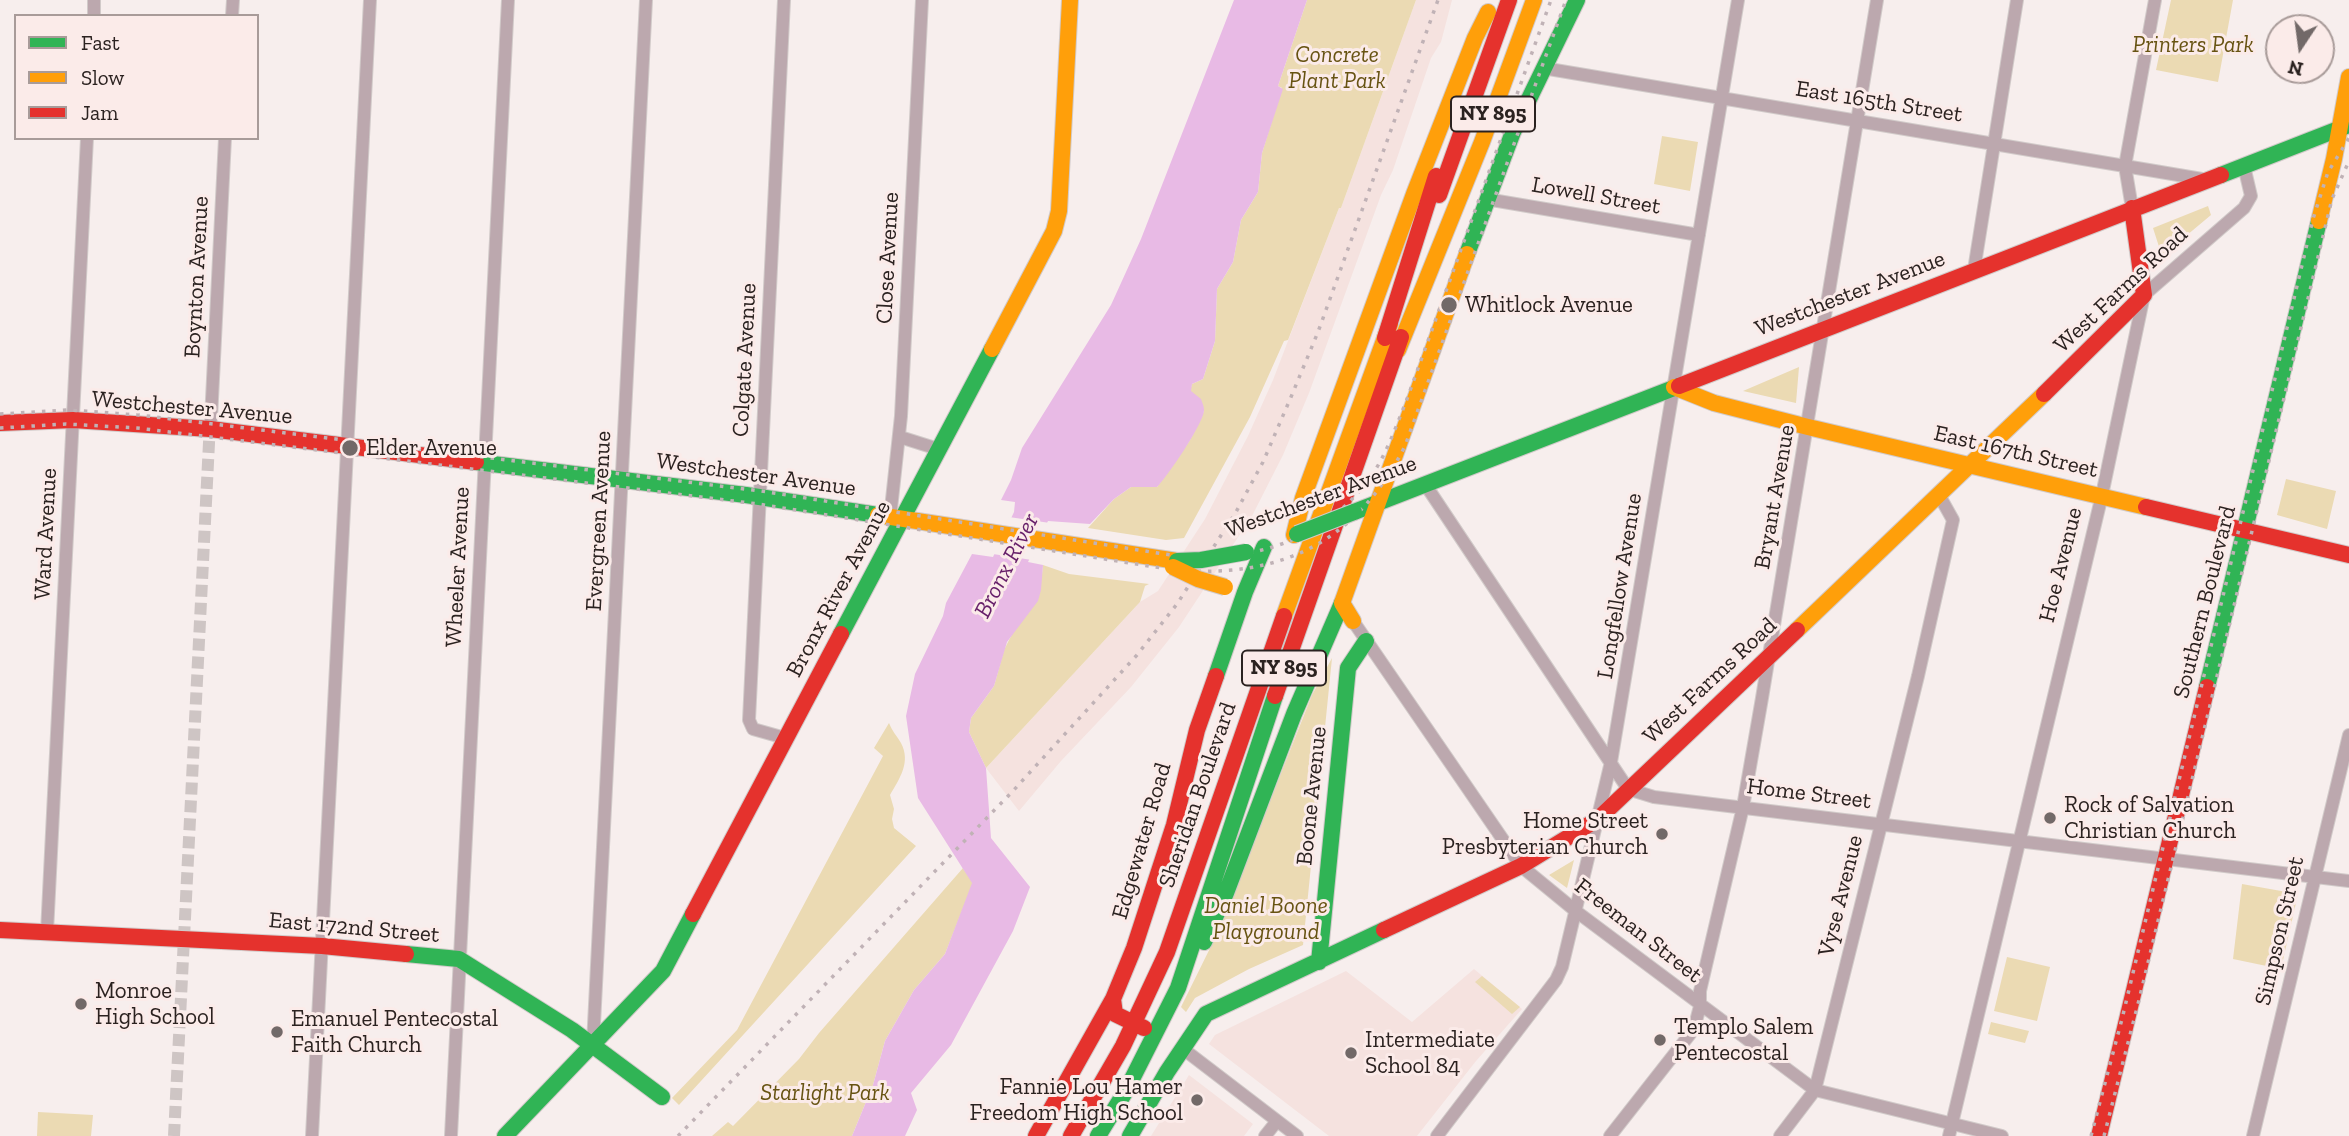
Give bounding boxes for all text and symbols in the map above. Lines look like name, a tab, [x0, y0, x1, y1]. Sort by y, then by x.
legend	[14, 14, 259, 140]
north arrow	[2265, 14, 2335, 84]
text: Fast	[81, 30, 120, 55]
park label: Printers Park	[2132, 31, 2254, 59]
park label: Concrete Plant Park	[1288, 41, 1386, 95]
text: N	[2286, 55, 2305, 81]
text: Slow	[81, 65, 124, 90]
street label: East 165th Street	[1794, 75, 1964, 129]
road number: NY 895	[1451, 96, 1535, 132]
text: Jam	[81, 100, 118, 125]
street label: Lowell Street	[1529, 171, 1663, 221]
street label: Close Avenue	[871, 191, 905, 325]
street label: Boynton Avenue	[179, 195, 215, 359]
street label: West Farms Road	[2048, 221, 2194, 359]
street label: Westchester Avenue	[1751, 245, 1949, 343]
street label: Colgate Avenue	[727, 282, 763, 438]
place label: Whitlock Avenue	[1465, 291, 1633, 319]
marker: Whitlock Avenue	[1439, 295, 1459, 315]
street label: Westchester Avenue	[91, 385, 293, 431]
street label: East 167th Street	[1931, 420, 2101, 484]
street label: Bryant Avenue	[1749, 423, 1801, 571]
street label: Evergreen Avenue	[580, 430, 618, 612]
place label: Elder Avenue	[366, 434, 497, 462]
marker: Elder Avenue	[340, 438, 360, 458]
street label: Westchester Avenue	[654, 447, 858, 503]
street label: Westchester Avenue	[1222, 450, 1420, 544]
street label: Ward Avenue	[29, 467, 63, 601]
street label: Wheeler Avenue	[440, 486, 476, 648]
street label: Longfellow Avenue	[1592, 491, 1648, 681]
street label: Bronx River Avenue	[781, 496, 897, 682]
street label: Southern Boulevard	[2168, 503, 2242, 701]
street label: Hoe Avenue	[2033, 505, 2089, 625]
water label: Bronx River	[968, 509, 1046, 623]
street label: West Farms Road	[1637, 612, 1783, 750]
road number: NY 895	[1242, 650, 1326, 686]
street label: Sheridan Boulevard	[1153, 699, 1243, 891]
street label: Boone Avenue	[1291, 725, 1333, 867]
street label: Edgewater Road	[1106, 759, 1178, 923]
street label: Home Street	[1745, 773, 1873, 815]
place label: Rock of Salvation Christian Church	[2064, 791, 2236, 845]
place label: Home Street Presbyterian Church	[1442, 807, 1648, 861]
marker: Rock of Salvation Christian Church	[2042, 810, 2058, 826]
marker: Home Street Presbyterian Church	[1654, 826, 1670, 842]
street label: Vyse Avenue	[1813, 832, 1869, 960]
street label: Simpson Street	[2249, 854, 2311, 1008]
street label: Freeman Street	[1569, 873, 1707, 989]
park label: Daniel Boone Playground	[1204, 892, 1328, 946]
street label: East 172nd Street	[268, 907, 440, 949]
place label: Monroe High School	[95, 977, 215, 1031]
marker: Monroe High School	[73, 996, 89, 1012]
place label: Emanuel Pentecostal Faith Church	[291, 1005, 498, 1059]
place label: Templo Salem Pentecostal	[1674, 1013, 1813, 1067]
marker: Emanuel Pentecostal Faith Church	[269, 1024, 285, 1040]
place label: Intermediate School 84	[1365, 1026, 1495, 1080]
marker: Templo Salem Pentecostal	[1652, 1032, 1668, 1048]
marker: Intermediate School 84	[1343, 1045, 1359, 1061]
place label: Fannie Lou Hamer Freedom High School	[969, 1073, 1183, 1127]
park label: Starlight Park	[760, 1079, 890, 1107]
marker: Fannie Lou Hamer Freedom High School	[1189, 1092, 1205, 1108]

